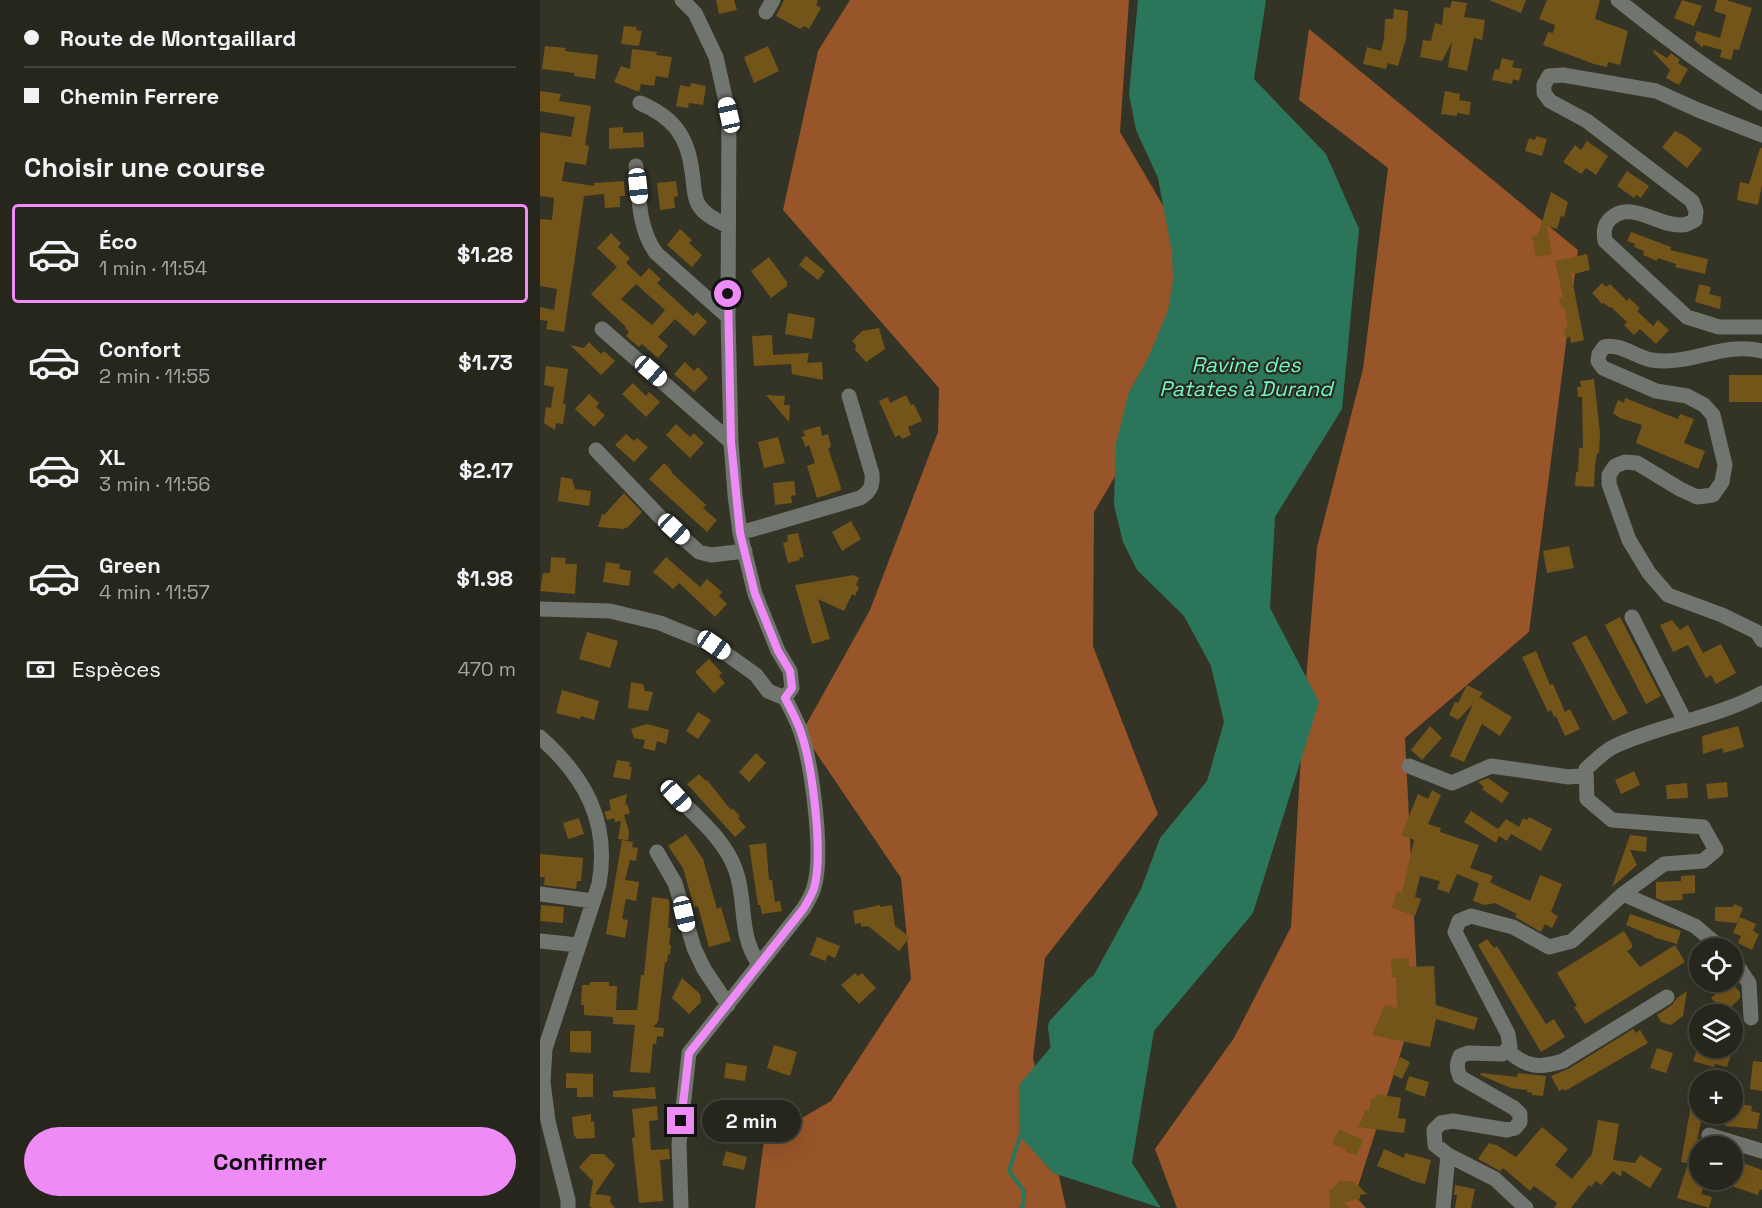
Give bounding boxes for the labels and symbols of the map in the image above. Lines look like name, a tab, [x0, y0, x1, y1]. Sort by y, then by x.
car	[716, 95, 742, 135]
car	[627, 167, 649, 205]
route start	[714, 280, 741, 307]
water label: Ravine des Patates à Durand	[1159, 351, 1335, 402]
car	[632, 352, 670, 390]
car	[655, 510, 693, 548]
car	[694, 627, 734, 663]
car	[657, 777, 695, 815]
car	[671, 894, 697, 934]
callout: 2 min	[702, 1100, 801, 1142]
route end	[667, 1107, 694, 1134]

